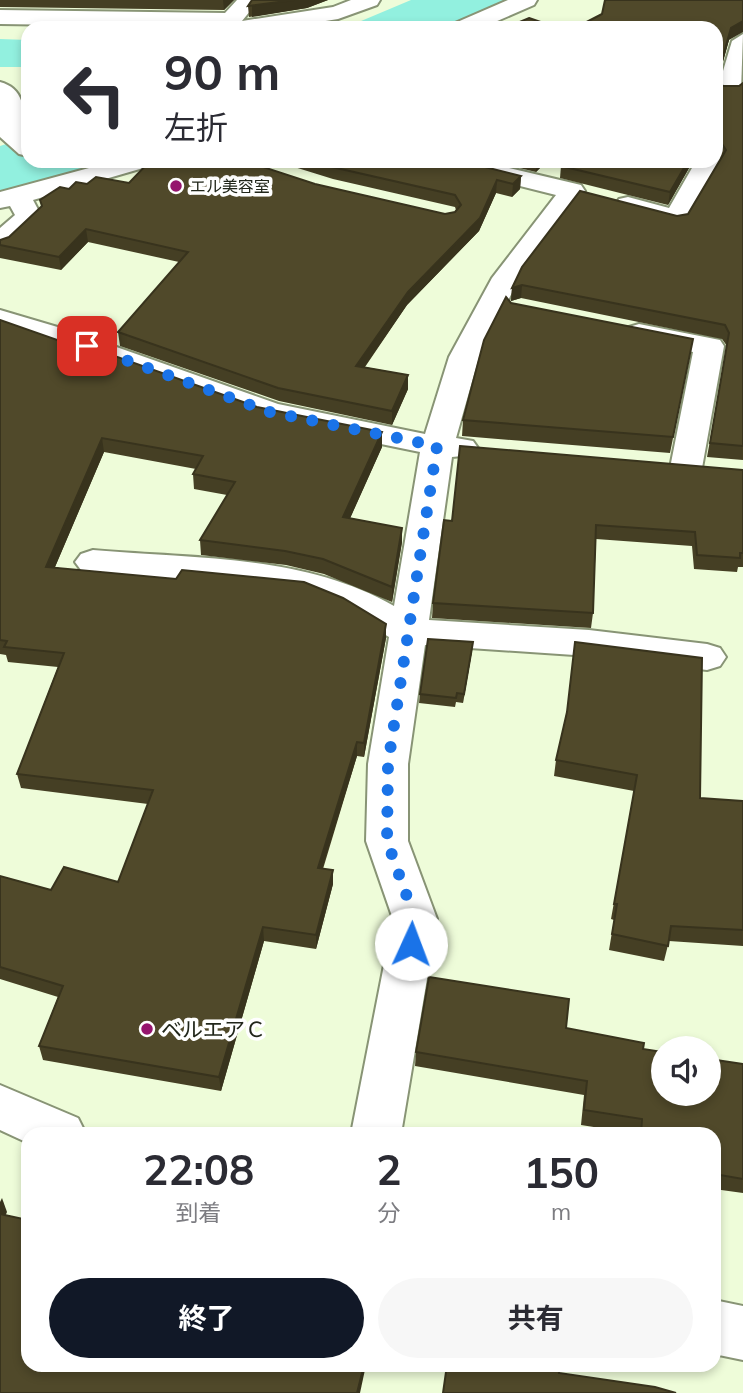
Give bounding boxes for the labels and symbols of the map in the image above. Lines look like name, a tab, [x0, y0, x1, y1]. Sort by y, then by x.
place label: エル美容室	[190, 176, 270, 196]
marker: エル美容室	[168, 178, 184, 194]
pin	[57, 316, 117, 376]
position arrow	[374, 907, 448, 981]
place label: ベルエアＣ	[161, 1016, 266, 1042]
marker: ベルエアＣ	[139, 1021, 155, 1037]

